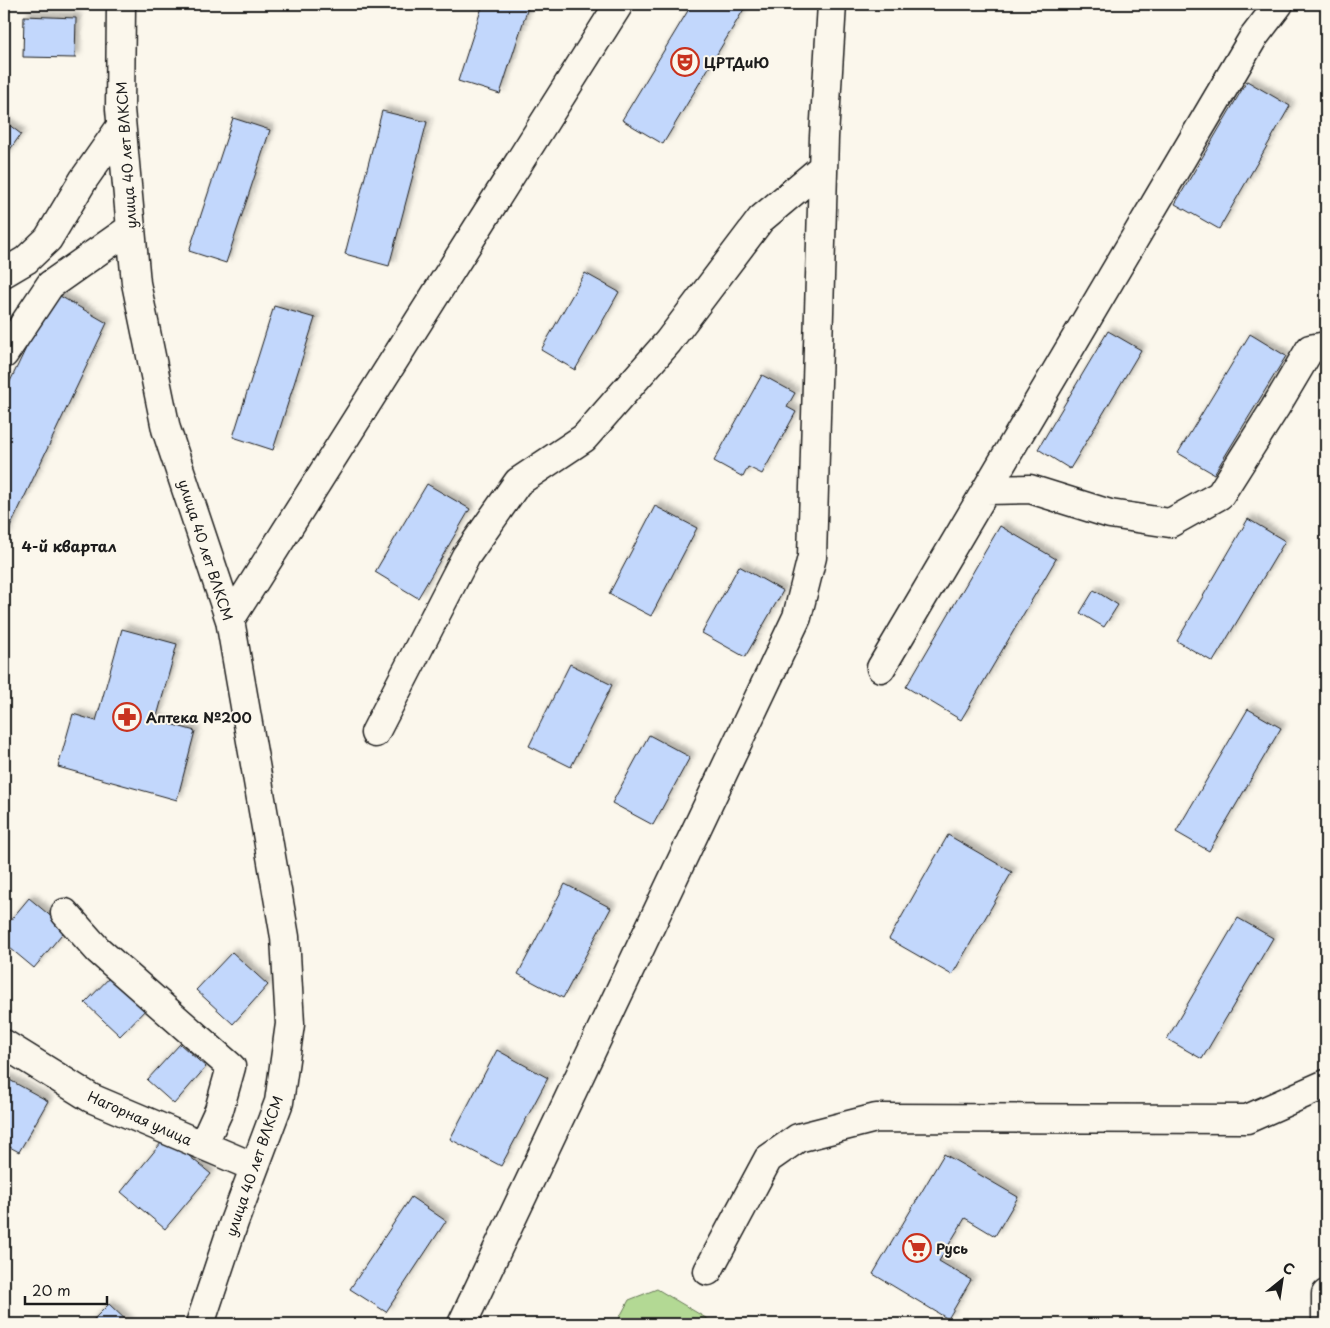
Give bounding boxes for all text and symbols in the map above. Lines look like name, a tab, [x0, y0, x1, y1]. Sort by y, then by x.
theatre icon: ЦРТДиЮ	[670, 47, 700, 77]
place label: ЦРТДиЮ	[704, 52, 769, 73]
street label: улица 40 лет ВЛКСМ	[110, 81, 142, 229]
street label: улица 40 лет ВЛКСМ	[173, 477, 239, 623]
district label: 4-й квартал	[21, 534, 117, 557]
pharmacy icon: Аптека №200	[112, 702, 142, 732]
place label: Аптека №200	[146, 707, 252, 728]
street label: Нагорная улица	[85, 1086, 196, 1150]
street label: улица 40 лет ВЛКСМ	[220, 1093, 288, 1239]
supermarket icon: Русь	[902, 1233, 932, 1263]
place label: Русь	[936, 1238, 968, 1259]
north arrow	[1258, 1256, 1308, 1306]
text: С	[1279, 1257, 1299, 1280]
scale bar	[25, 1273, 108, 1305]
text: 20 m	[32, 1278, 71, 1301]

